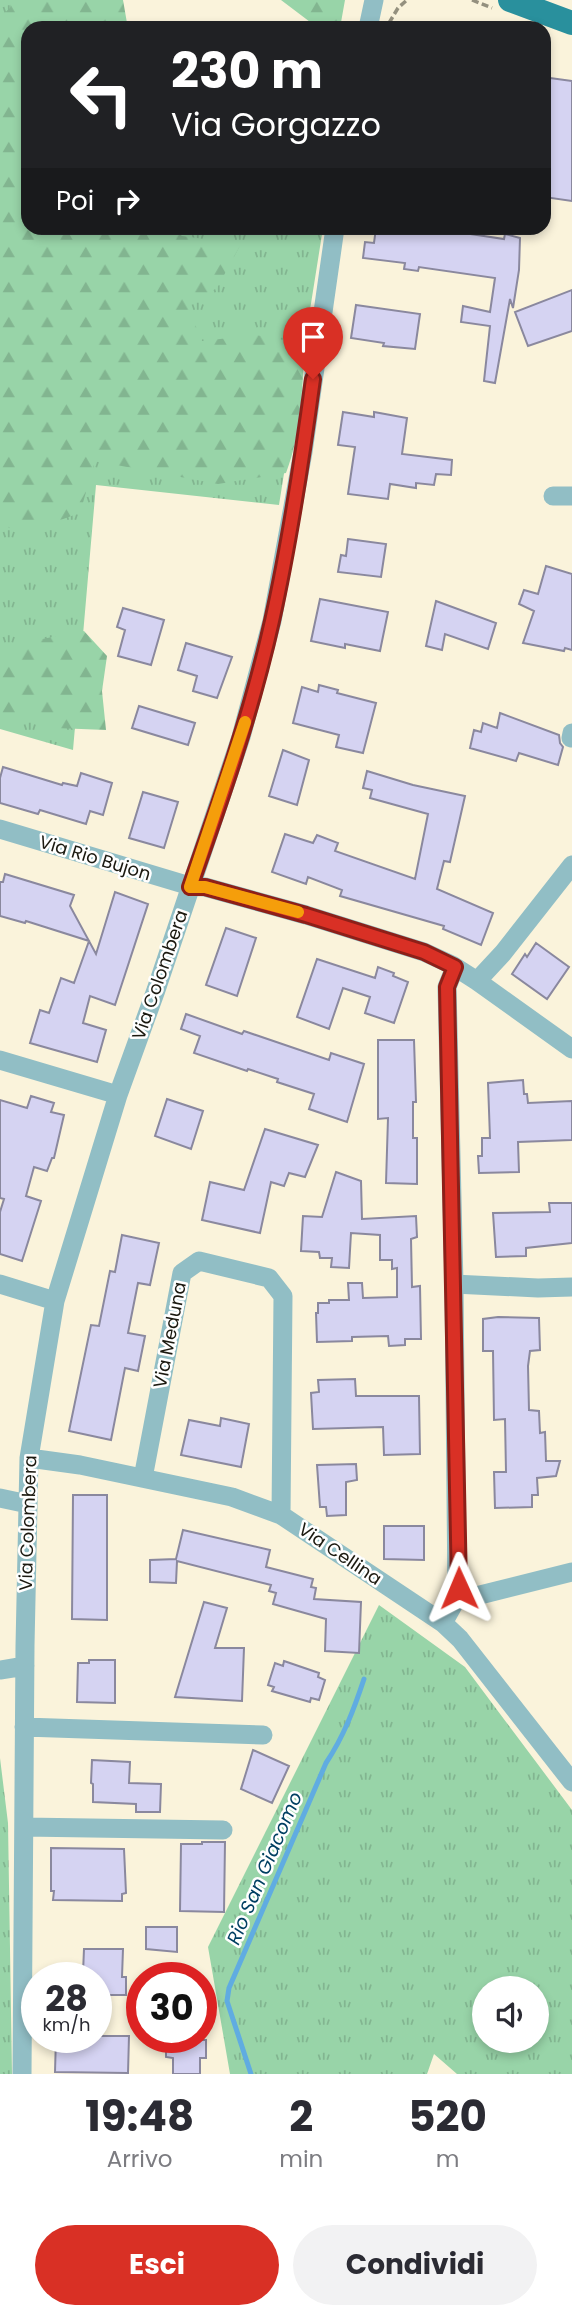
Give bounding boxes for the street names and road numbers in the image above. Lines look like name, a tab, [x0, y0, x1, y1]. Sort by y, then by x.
street label: Via Rio Bujon	[36, 829, 154, 886]
street label: Via Colombera	[126, 907, 193, 1043]
street label: Via Meduna	[147, 1280, 192, 1390]
street label: Via Colombera	[13, 1455, 42, 1591]
street label: Via Cellina	[294, 1516, 387, 1591]

